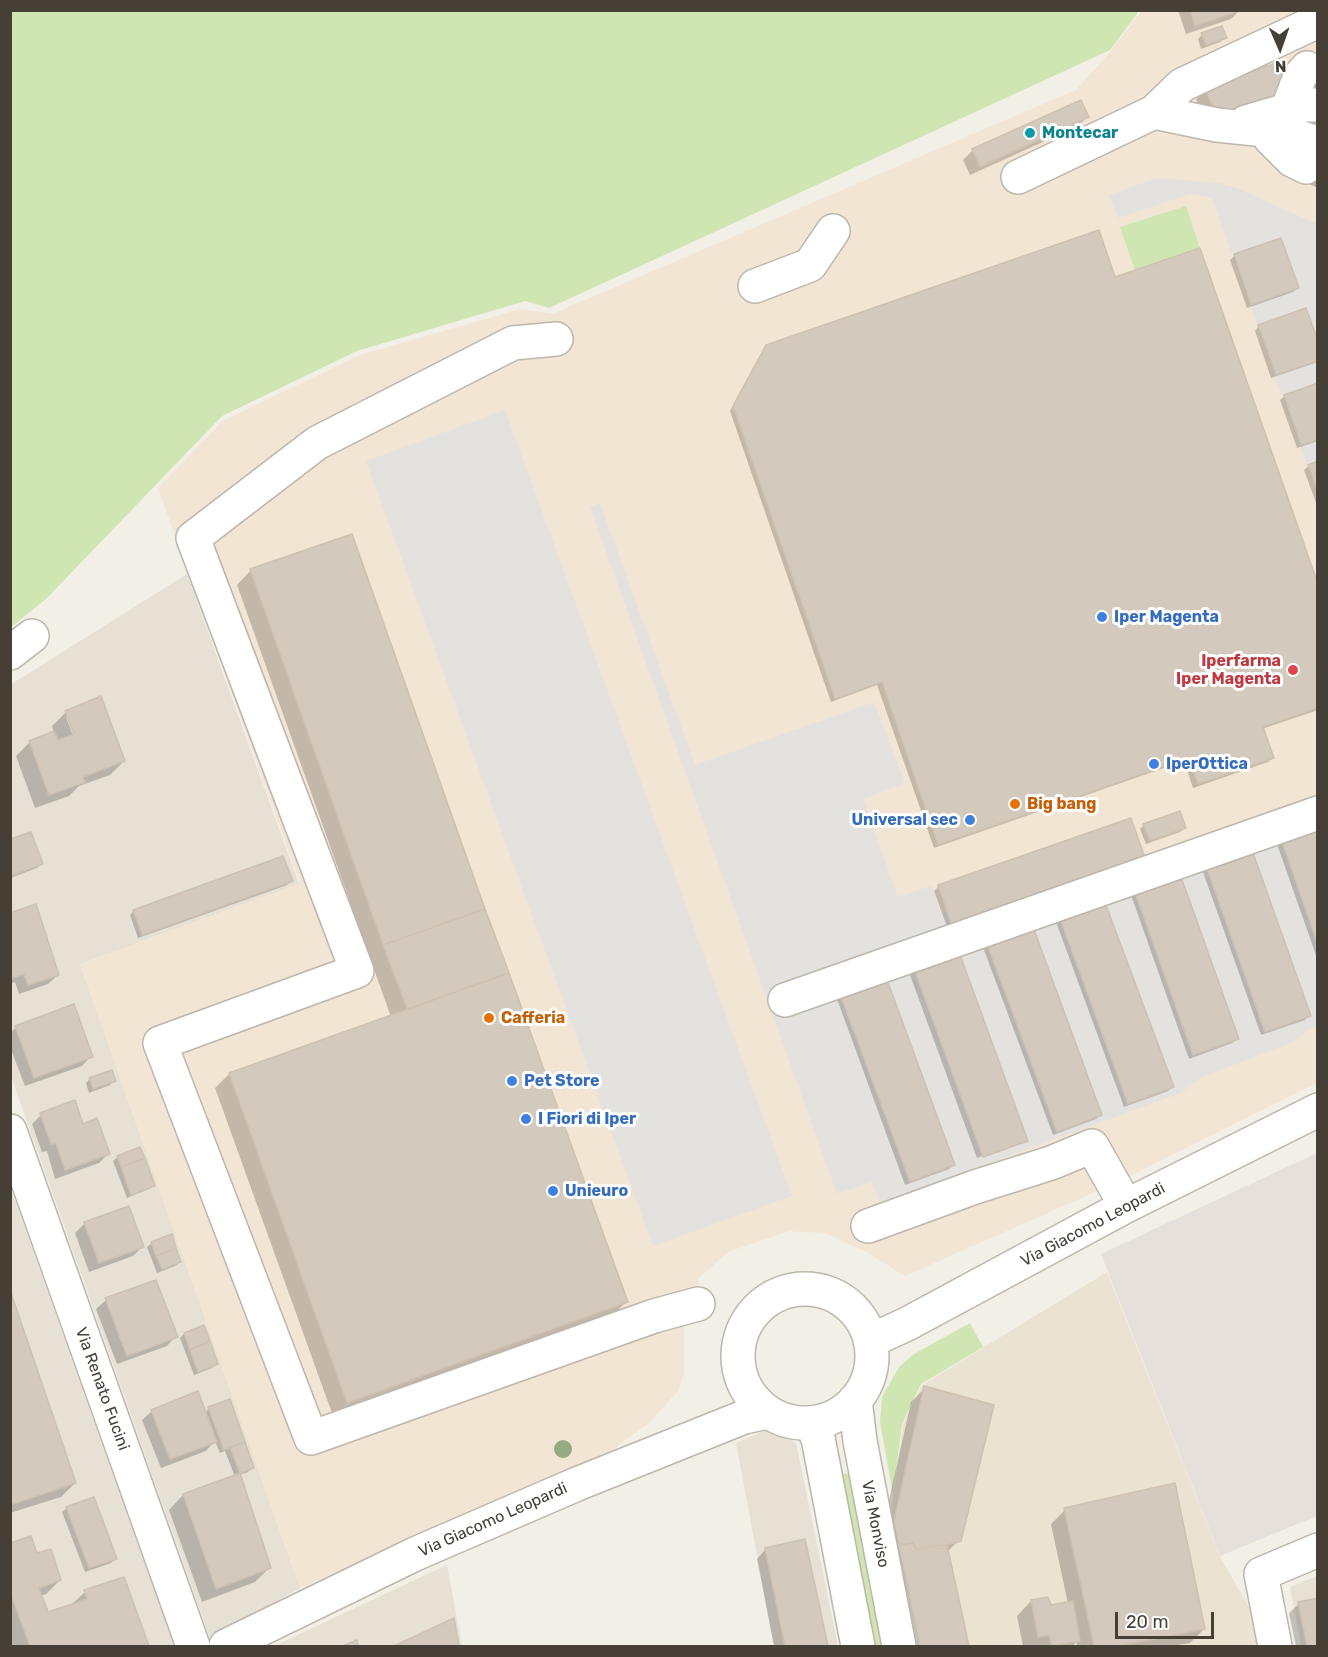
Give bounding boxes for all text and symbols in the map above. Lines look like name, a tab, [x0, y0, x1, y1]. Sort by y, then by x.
north arrow	[1250, 18, 1310, 78]
text: N	[1275, 57, 1287, 76]
place label: Montecar	[1042, 123, 1118, 143]
marker: Montecar	[1023, 126, 1037, 140]
place label: Iper Magenta	[1114, 607, 1219, 627]
marker: Iper Magenta	[1095, 610, 1109, 624]
place label: Iperfarma Iper Magenta	[1176, 651, 1281, 689]
marker: Iperfarma Iper Magenta	[1286, 663, 1300, 677]
place label: IperOttica	[1166, 754, 1248, 774]
marker: IperOttica	[1147, 757, 1161, 771]
place label: Big bang	[1027, 794, 1096, 814]
marker: Big bang	[1008, 797, 1022, 811]
place label: Universal sec	[852, 810, 958, 830]
marker: Universal sec	[963, 813, 977, 827]
place label: Cafferia	[501, 1008, 565, 1028]
marker: Cafferia	[482, 1011, 496, 1025]
place label: Pet Store	[524, 1071, 600, 1091]
marker: Pet Store	[505, 1074, 519, 1088]
place label: I Fiori di Iper	[538, 1109, 636, 1129]
marker: I Fiori di Iper	[519, 1112, 533, 1126]
street label: Via Giacomo Leopardi	[1018, 1179, 1168, 1271]
place label: Unieuro	[565, 1181, 628, 1201]
marker: Unieuro	[546, 1184, 560, 1198]
street label: Via Renato Fucini	[71, 1325, 133, 1453]
street label: Via Giacomo Leopardi	[416, 1479, 570, 1561]
street label: Via Monviso	[857, 1479, 893, 1569]
scale bar	[1118, 1600, 1217, 1638]
text: 20 m	[1126, 1611, 1168, 1633]

